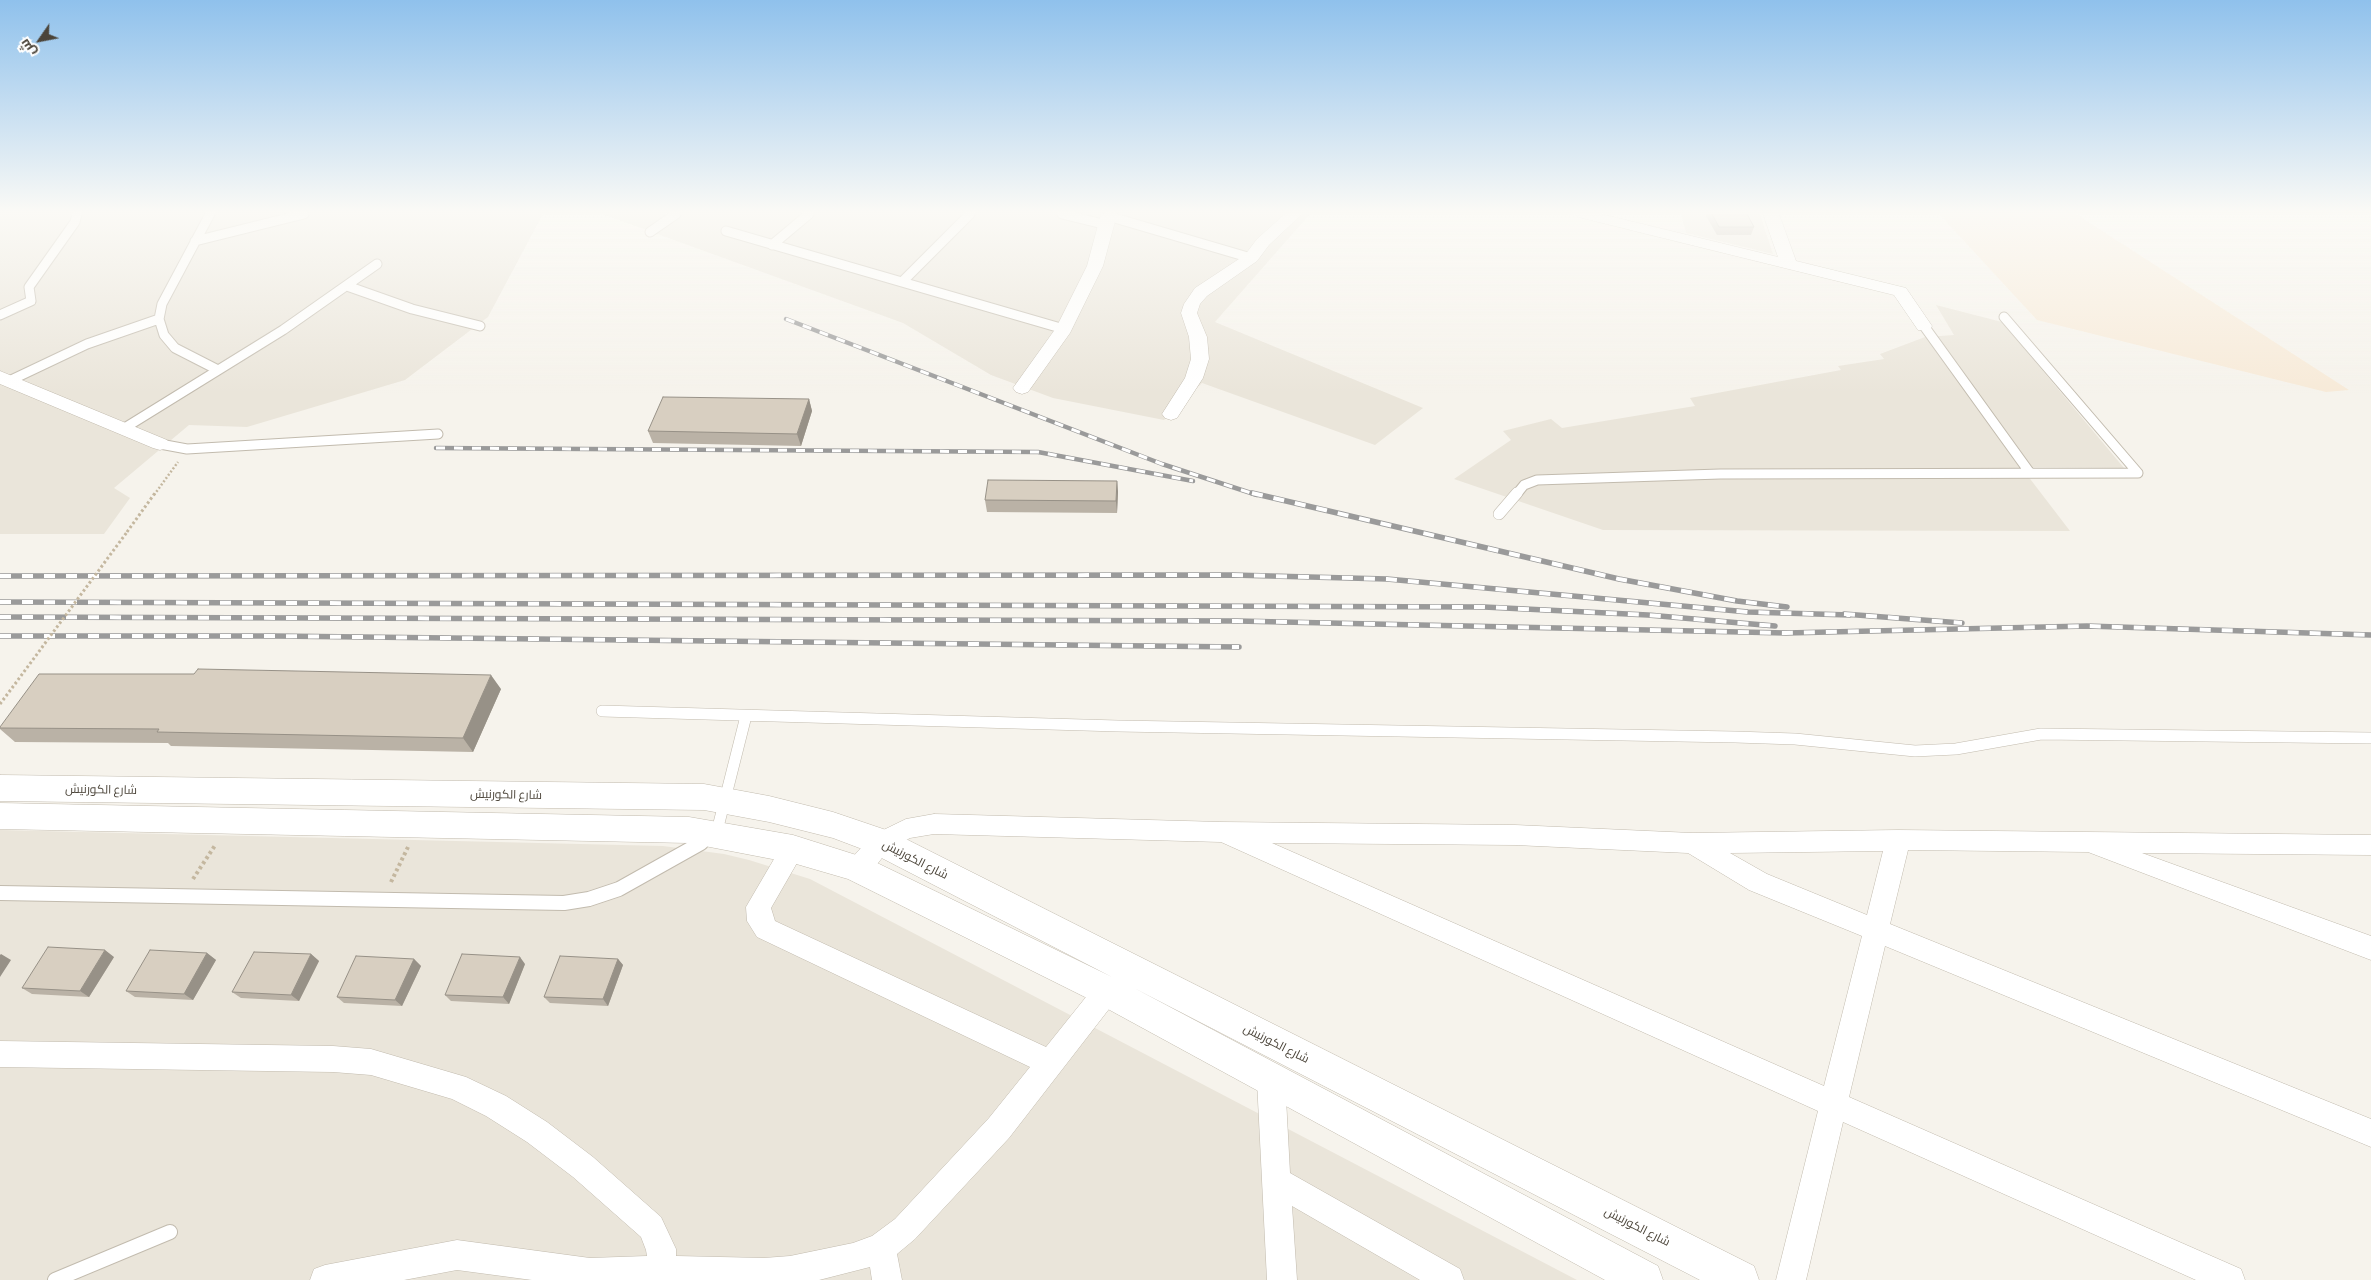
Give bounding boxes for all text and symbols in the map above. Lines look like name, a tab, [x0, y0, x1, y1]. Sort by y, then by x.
north arrow	[15, 15, 65, 65]
text: ش	[14, 36, 40, 61]
street label: شارع الكورنيش	[65, 782, 137, 798]
street label: شارع الكورنيش	[470, 787, 542, 803]
street label: شارع الكورنيش	[880, 837, 950, 883]
street label: شارع الكورنيش	[1241, 1021, 1311, 1067]
street label: شارع الكورنيش	[1602, 1204, 1672, 1250]

